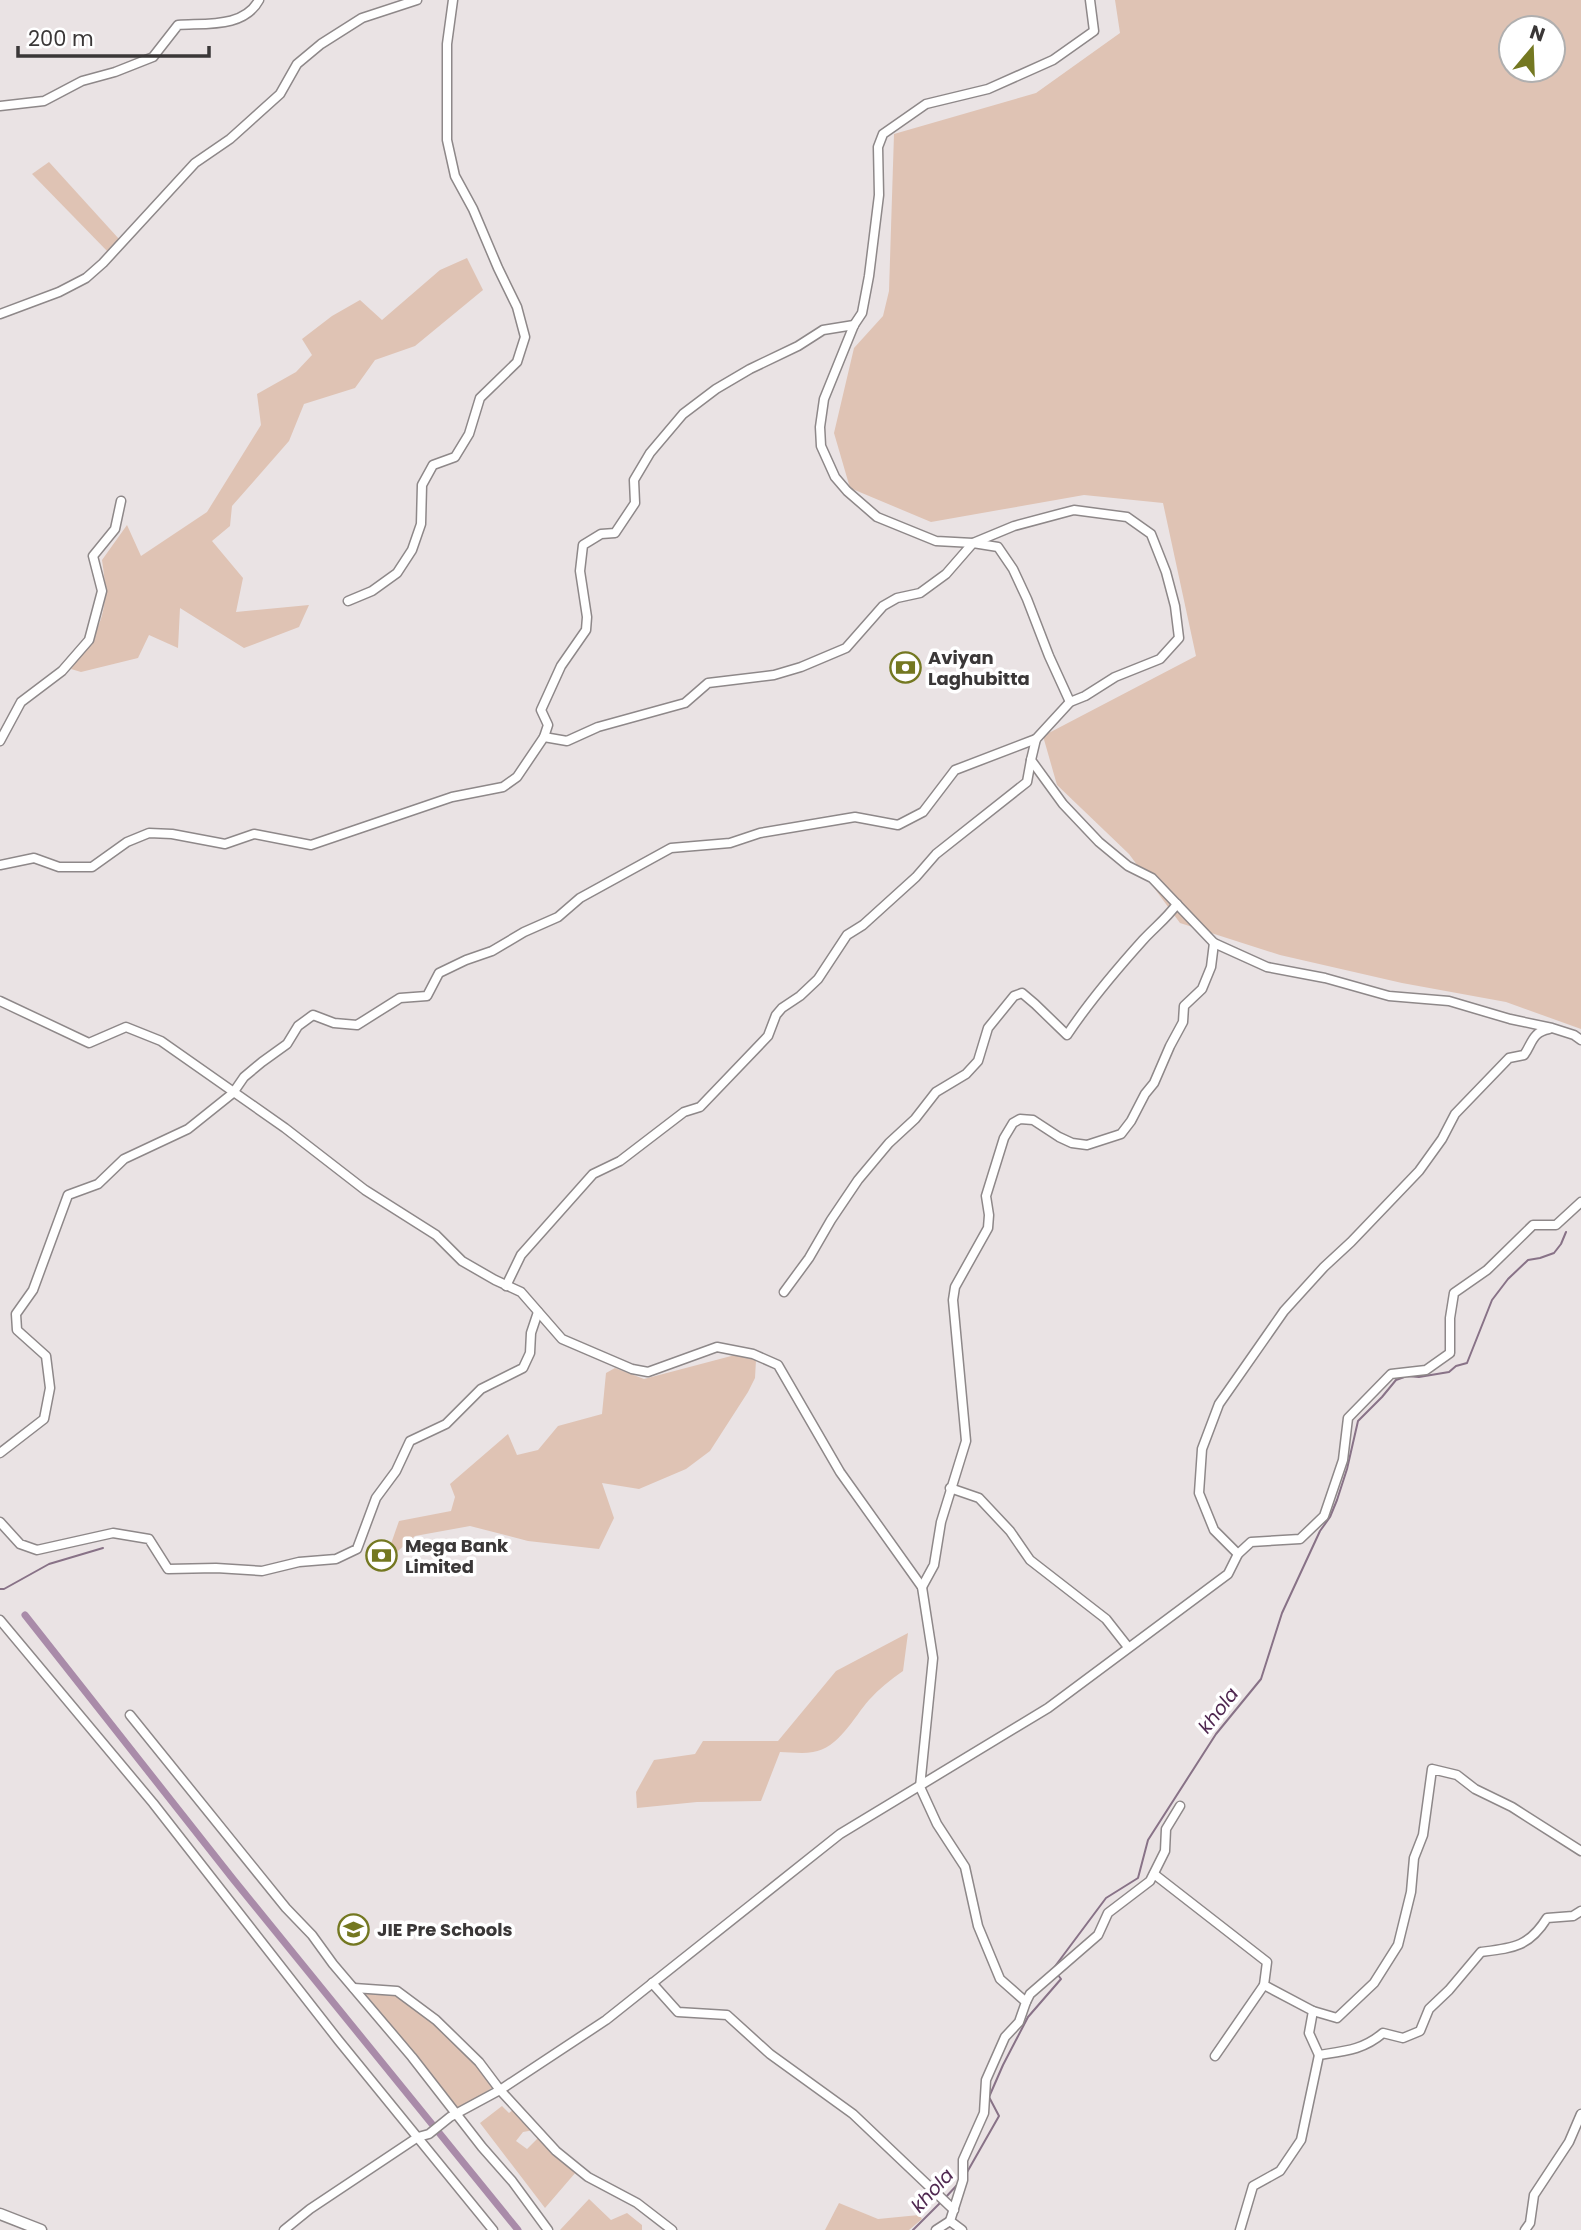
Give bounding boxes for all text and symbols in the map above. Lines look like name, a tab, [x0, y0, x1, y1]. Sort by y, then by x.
scale bar	[18, 14, 208, 58]
north arrow	[1497, 14, 1567, 84]
text: N	[1526, 18, 1549, 48]
text: 200 m	[28, 24, 94, 53]
place label: Aviyan Laghubitta	[928, 645, 1030, 691]
bank icon: Aviyan Laghubitta	[888, 651, 922, 685]
place label: Mega Bank Limited	[405, 1533, 509, 1579]
bank icon: Mega Bank Limited	[365, 1539, 399, 1573]
water label: khola	[1192, 1682, 1245, 1739]
school or university icon: JIE Pre Schools	[337, 1913, 371, 1947]
place label: JIE Pre Schools	[377, 1917, 513, 1942]
water label: khola	[905, 2162, 960, 2218]

